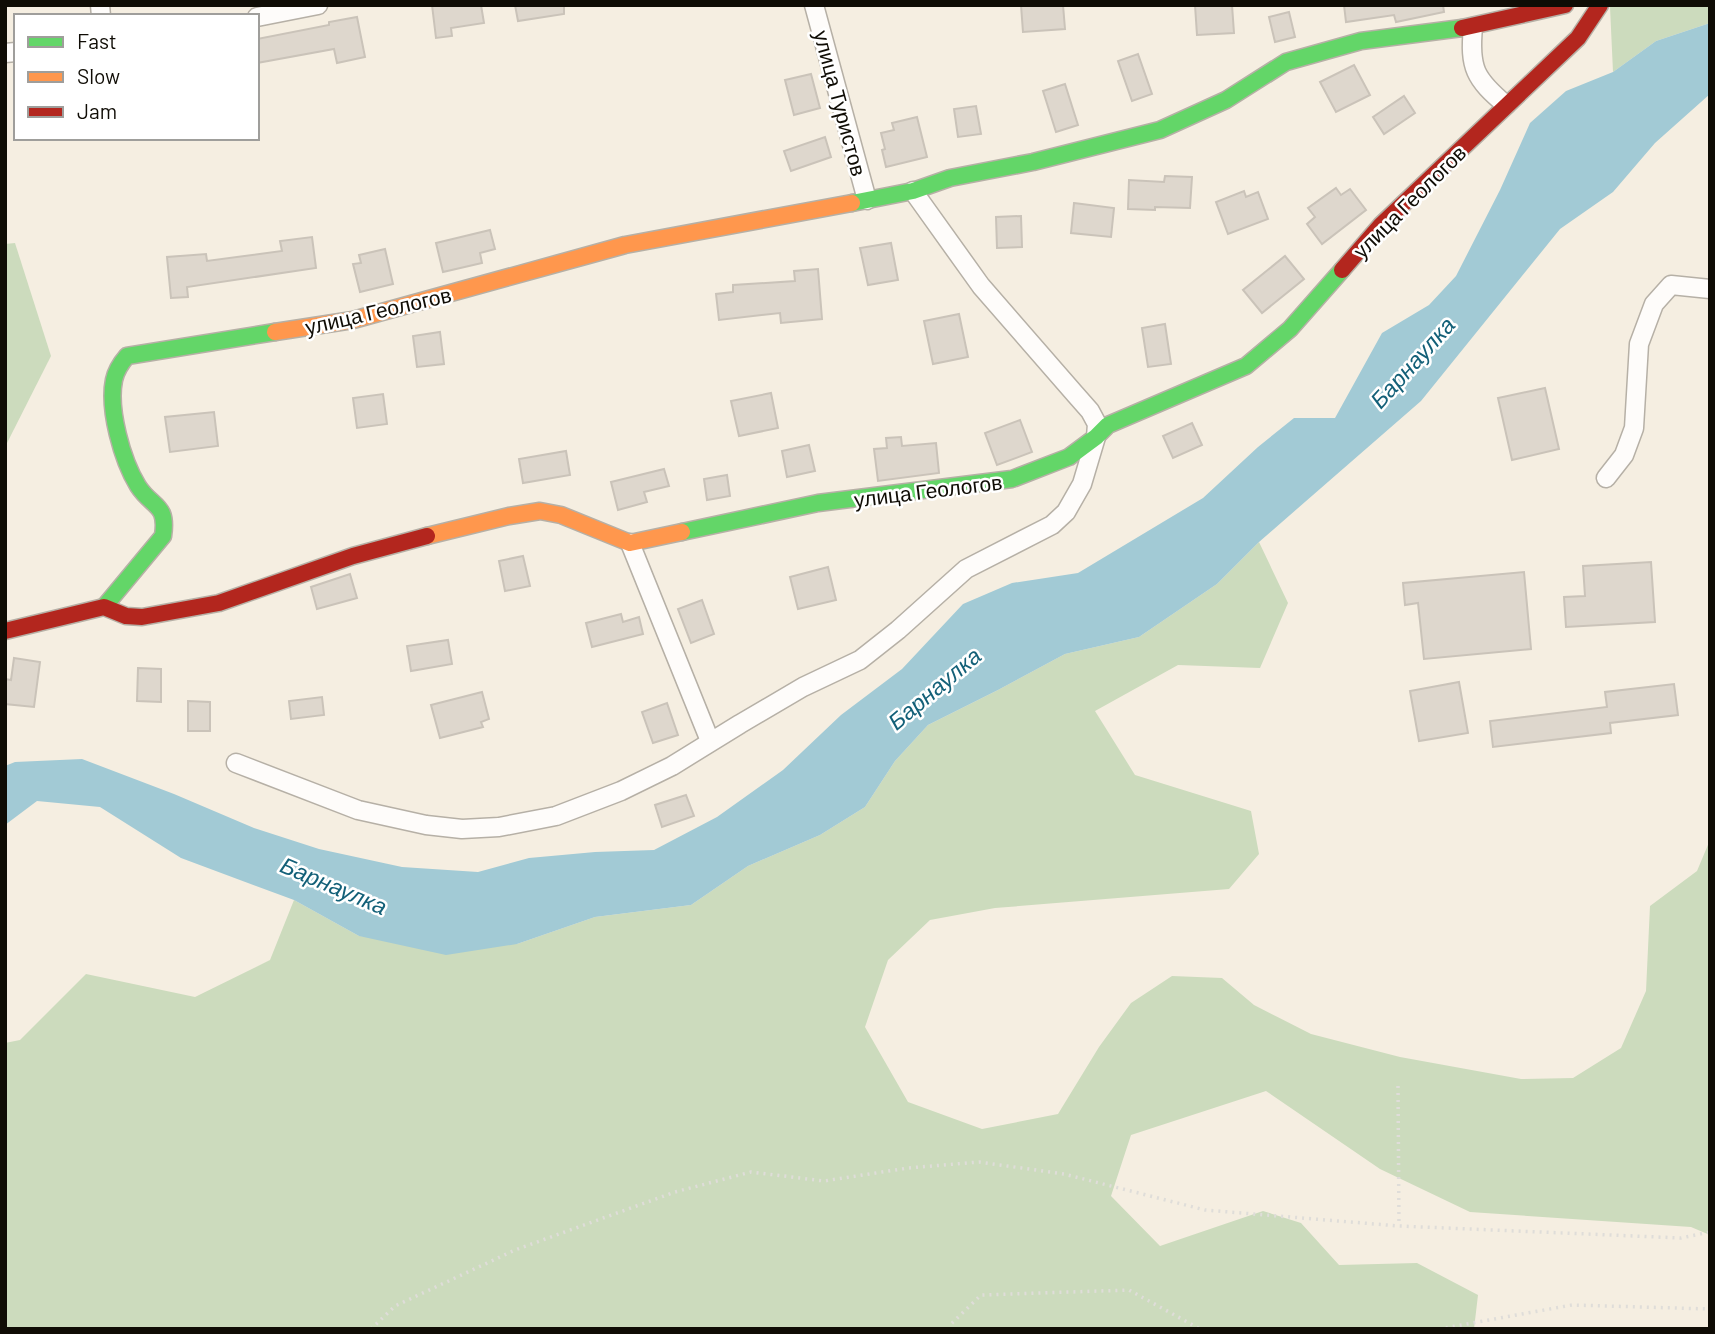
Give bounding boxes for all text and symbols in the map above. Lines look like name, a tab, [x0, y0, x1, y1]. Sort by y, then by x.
legend	[14, 14, 259, 140]
street label: улица Туристов	[810, 27, 872, 179]
text: Fast	[77, 28, 117, 53]
text: Slow	[77, 63, 120, 88]
text: Jam	[77, 98, 117, 123]
street label: улица Геологов	[1347, 139, 1471, 263]
street label: улица Геологов	[303, 281, 453, 339]
water label: Барнаулка	[1364, 311, 1460, 413]
street label: улица Геологов	[853, 469, 1003, 511]
water label: Барнаулка	[882, 641, 986, 735]
water label: Барнаулка	[276, 850, 392, 920]

